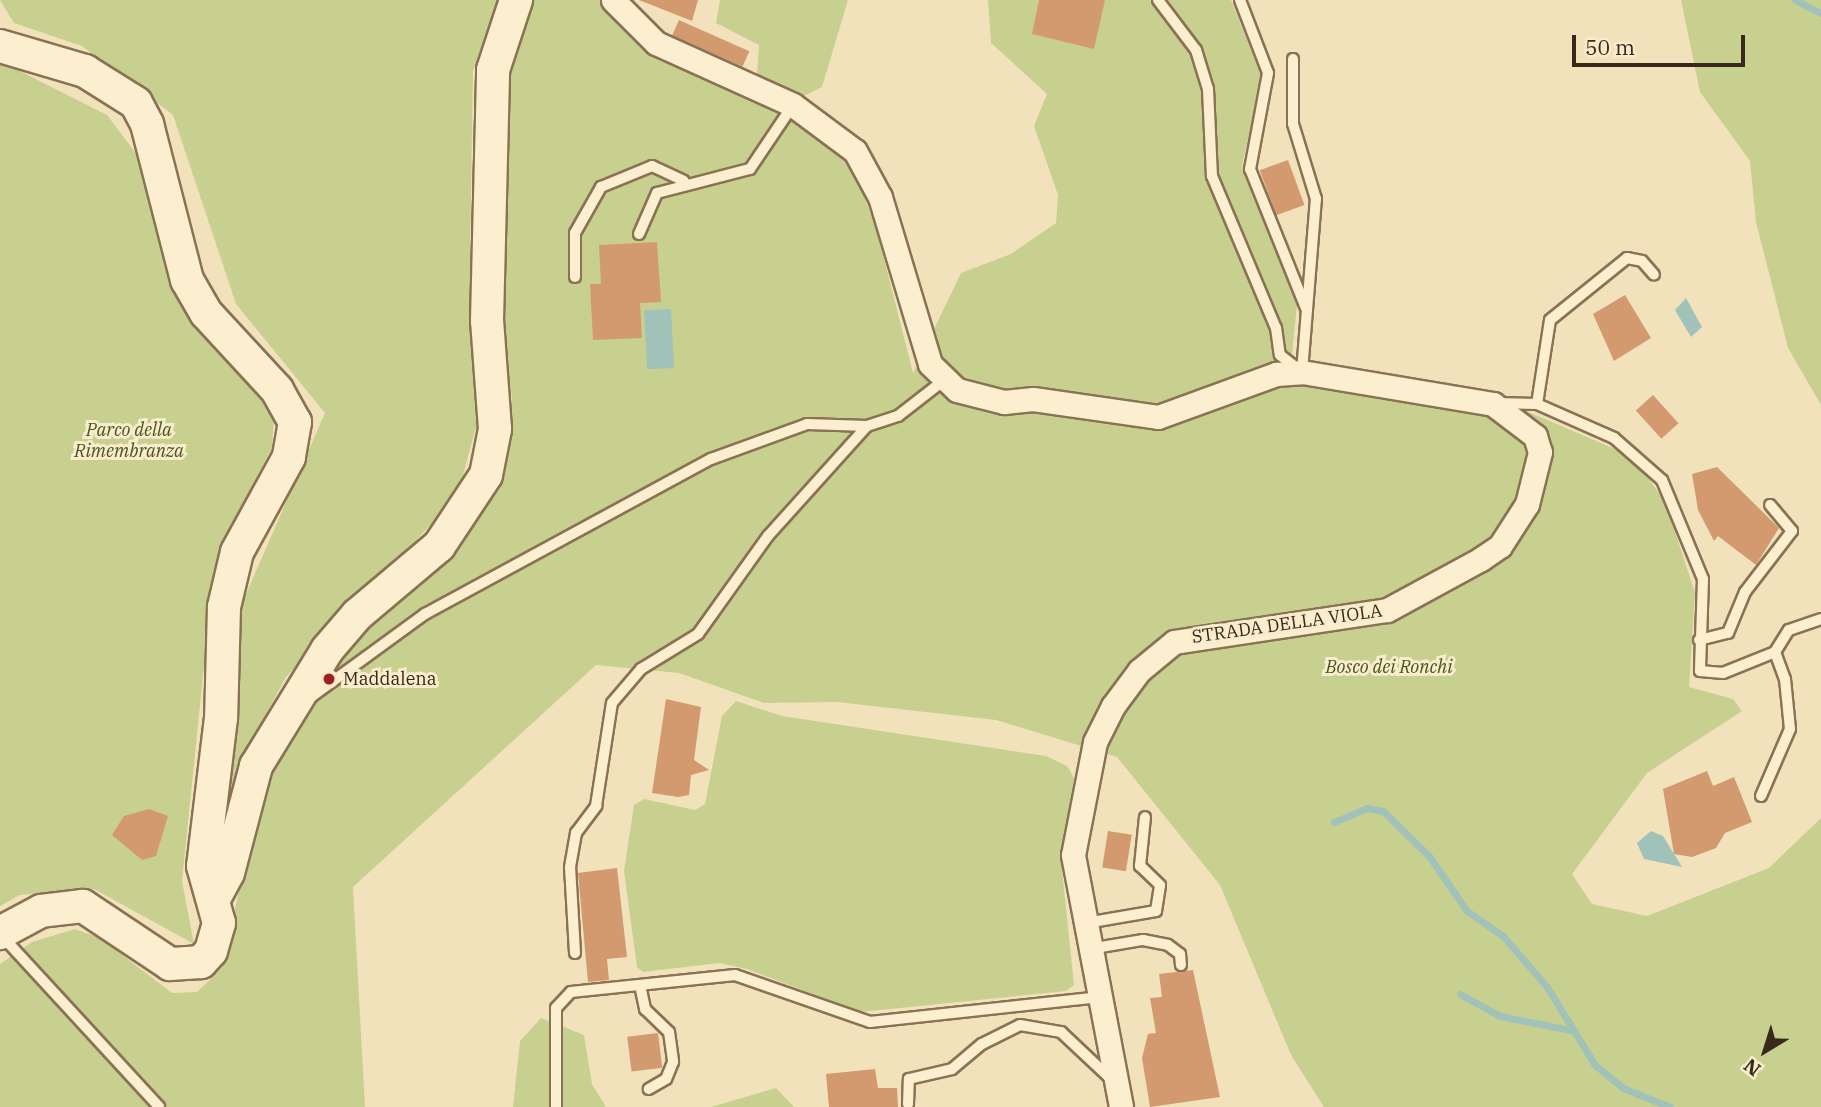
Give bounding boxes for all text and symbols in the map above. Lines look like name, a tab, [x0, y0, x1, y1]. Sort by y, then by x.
scale bar	[1576, 21, 1749, 65]
text: 50 m	[1585, 33, 1635, 61]
park label: Parco della Rimembranza	[74, 420, 184, 462]
street label: STRADA DELLA VIOLA	[1190, 600, 1384, 648]
park label: Bosco dei Ronchi	[1325, 656, 1453, 678]
place label: Maddalena	[343, 668, 437, 690]
marker: Maddalena	[321, 671, 337, 687]
north arrow	[1730, 1016, 1800, 1086]
text: N	[1739, 1053, 1765, 1082]

